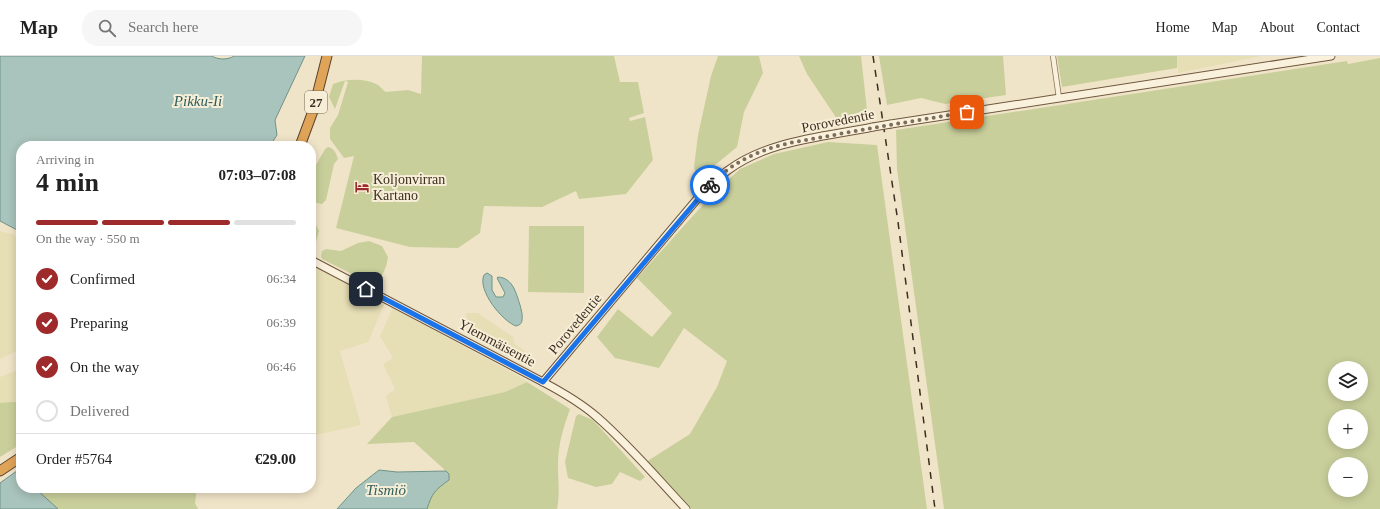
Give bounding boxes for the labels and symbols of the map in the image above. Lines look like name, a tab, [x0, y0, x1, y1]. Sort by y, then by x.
road number: 27	[305, 91, 327, 113]
water label: Pikku-Ii	[173, 93, 222, 109]
pin	[950, 95, 984, 129]
street label: Porovedentie	[800, 107, 876, 135]
courier	[690, 165, 730, 205]
place label: Koljonvirran Kartano	[373, 172, 445, 203]
hotel icon: Koljonvirran Kartano	[354, 179, 370, 195]
pin	[349, 272, 383, 306]
street label: Porovedentie	[546, 291, 604, 357]
street label: Ylemmäisentie	[456, 316, 538, 370]
water label: Tismiö	[366, 482, 407, 498]

